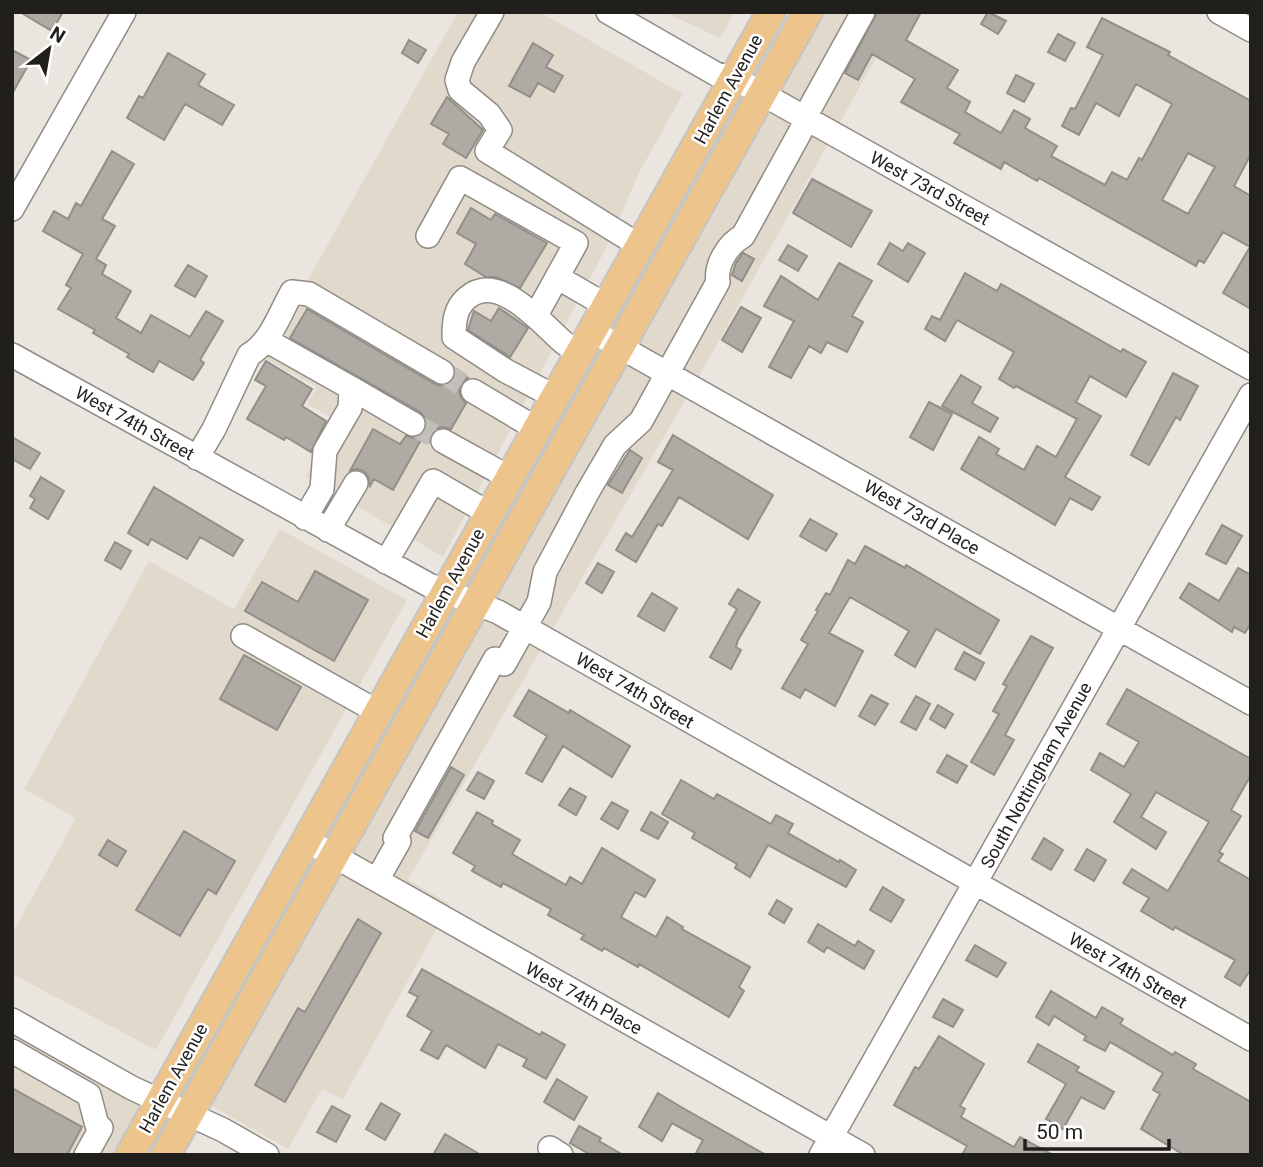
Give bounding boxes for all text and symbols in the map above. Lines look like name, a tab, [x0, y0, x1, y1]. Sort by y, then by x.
north arrow	[14, 14, 84, 84]
text: N	[46, 22, 69, 48]
street label: Harlem Avenue	[689, 31, 767, 147]
street label: West 73rd Street	[867, 147, 993, 230]
street label: West 74th Street	[72, 382, 198, 464]
street label: West 73rd Place	[860, 475, 984, 559]
street label: Harlem Avenue	[411, 525, 489, 641]
street label: West 74th Street	[572, 648, 698, 732]
street label: South Nottingham Avenue	[976, 678, 1096, 872]
street label: West 74th Street	[1065, 928, 1191, 1012]
street label: West 74th Place	[522, 957, 646, 1039]
street label: Harlem Avenue	[134, 1020, 212, 1136]
scale bar	[1025, 1108, 1168, 1152]
text: 50 m	[1036, 1120, 1083, 1144]

